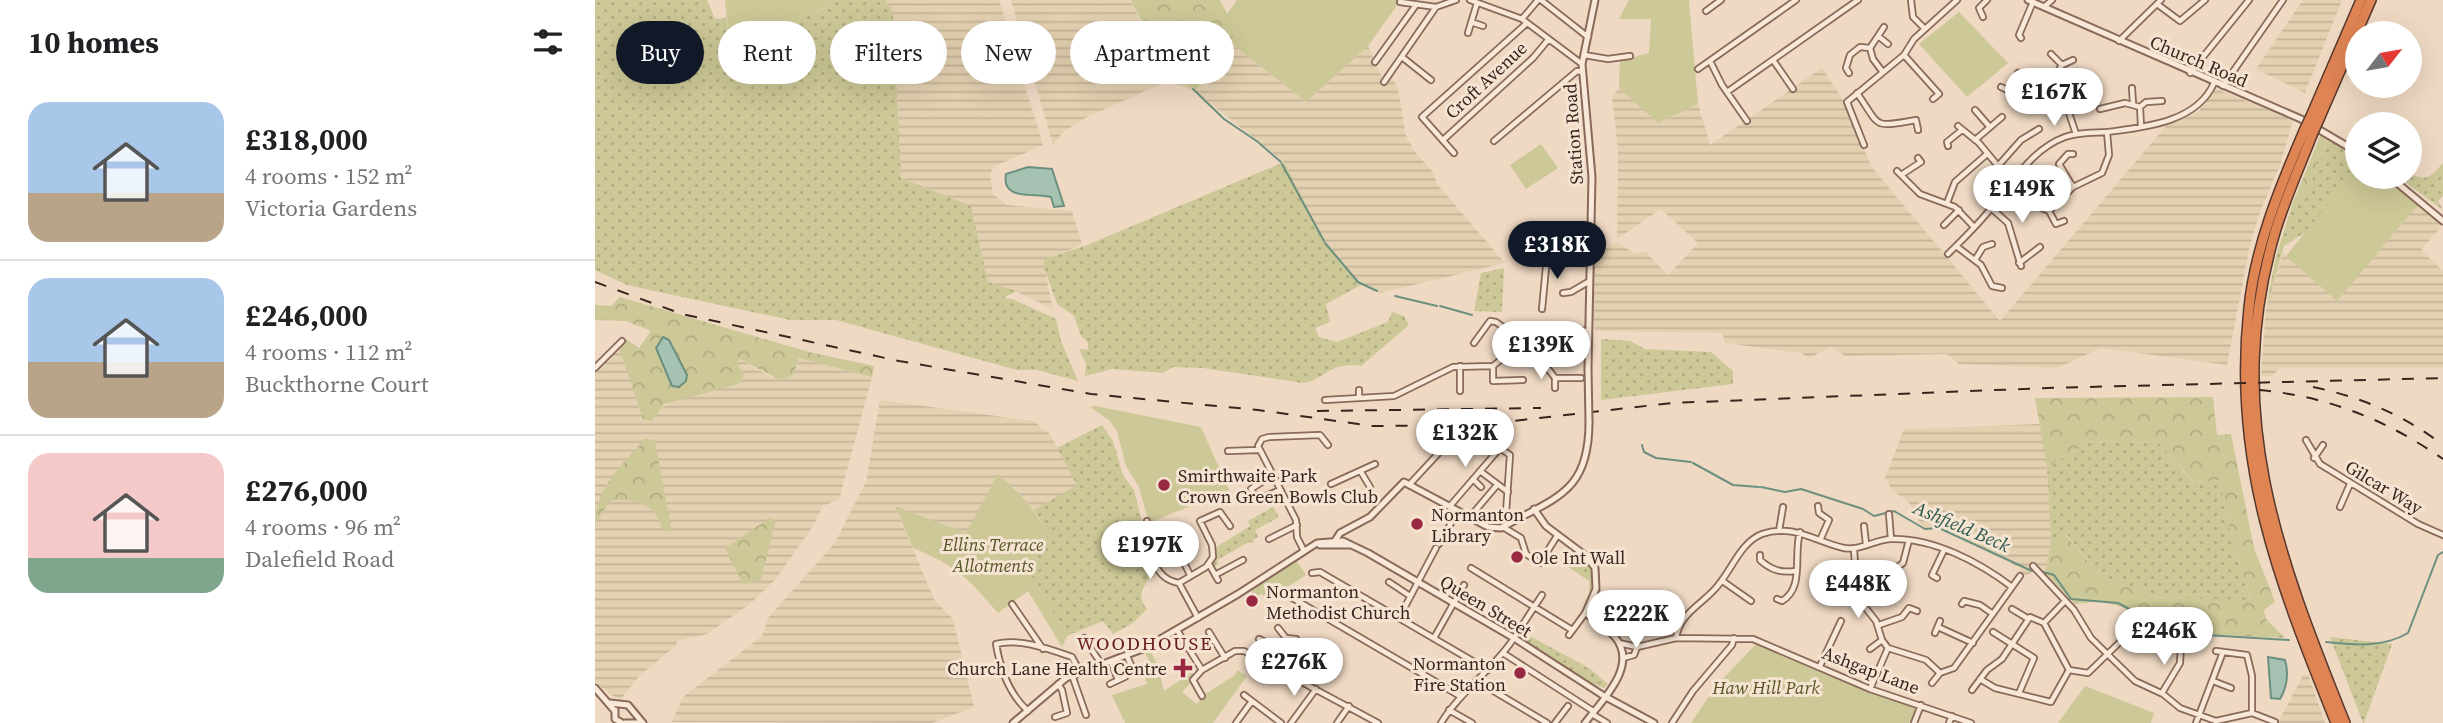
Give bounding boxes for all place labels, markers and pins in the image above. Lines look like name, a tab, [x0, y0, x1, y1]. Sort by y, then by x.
pin: £167K	[2005, 68, 2103, 128]
pin: £149K	[1973, 166, 2071, 225]
pin: £318K	[1508, 222, 1606, 281]
pin: £139K	[1492, 322, 1590, 381]
pin: £132K	[1416, 410, 1514, 469]
place label: Smirthwaite Park Crown Green Bowls Club	[1178, 463, 1378, 509]
marker: Smirthwaite Park Crown Green Bowls Club	[1156, 477, 1172, 493]
place label: Normanton Library	[1431, 502, 1524, 548]
marker: Normanton Library	[1409, 516, 1425, 532]
pin: £197K	[1101, 522, 1199, 581]
place label: Ole Int Wall	[1531, 545, 1625, 570]
marker: Ole Int Wall	[1509, 549, 1525, 565]
pin: £448K	[1809, 560, 1907, 620]
place label: Normanton Methodist Church	[1266, 579, 1411, 625]
pin: £222K	[1587, 590, 1685, 650]
marker: Normanton Methodist Church	[1244, 593, 1260, 609]
pin: £246K	[2115, 608, 2213, 667]
pin: £276K	[1245, 638, 1343, 698]
place label: Normanton Fire Station	[1413, 651, 1506, 697]
place label: Church Lane Health Centre	[947, 656, 1167, 681]
marker: Church Lane Health Centre	[1173, 658, 1193, 678]
marker: Normanton Fire Station	[1512, 665, 1528, 681]

